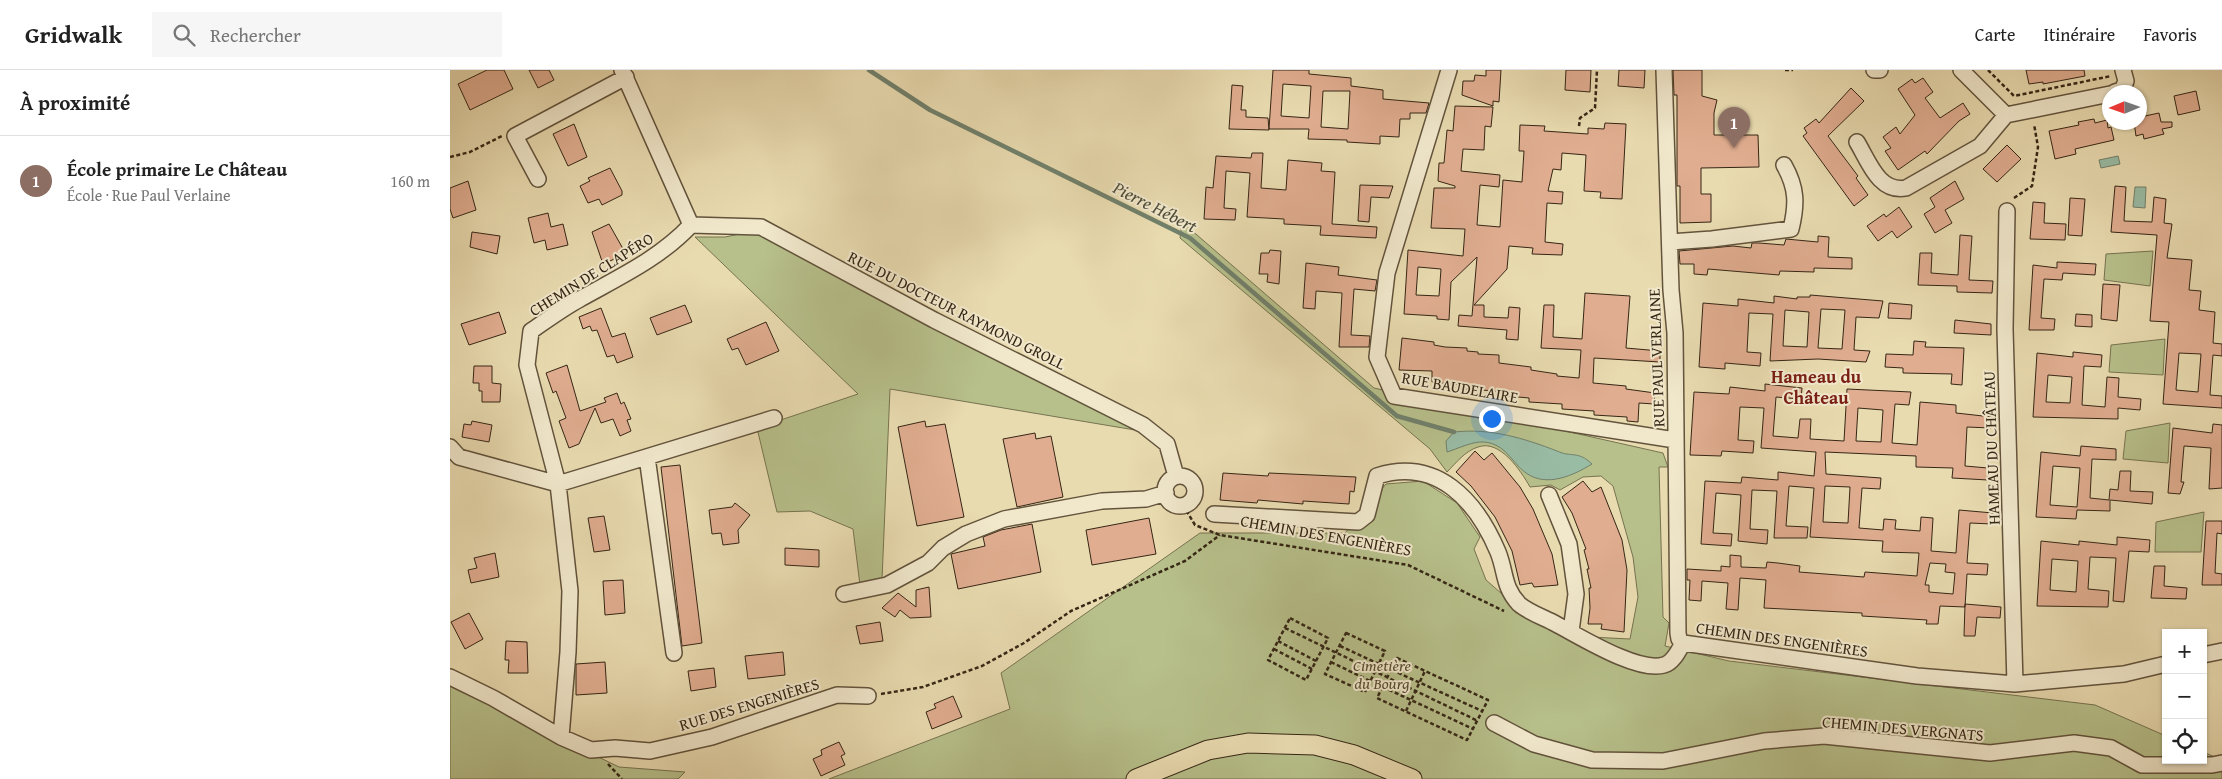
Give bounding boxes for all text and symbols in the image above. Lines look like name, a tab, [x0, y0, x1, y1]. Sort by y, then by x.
search box	[152, 12, 502, 57]
text: Gridwalk	[25, 17, 122, 52]
icon: search	[170, 21, 198, 49]
text: Rechercher	[210, 21, 301, 49]
text: Carte	[1975, 21, 2015, 48]
text: Itinéraire	[2043, 21, 2115, 48]
text: Favoris	[2143, 21, 2197, 48]
north arrow	[2102, 85, 2147, 130]
text: À proximité	[20, 87, 130, 118]
pin: 1	[1718, 107, 1750, 148]
text: École primaire Le Château	[67, 155, 287, 183]
text: 1	[32, 169, 40, 193]
text: 160 m	[390, 169, 430, 193]
water label: Pierre Hébert	[1108, 173, 1202, 239]
text: École · Rue Paul Verlaine	[67, 183, 230, 207]
street label: CHEMIN DE CLAPÉRO	[524, 226, 658, 322]
street label: RUE DU DOCTEUR RAYMOND GROLL	[844, 245, 1070, 376]
street label: RUE PAUL VERLAINE	[1642, 288, 1670, 428]
district label: Hameau du Château	[1771, 363, 1862, 411]
street label: RUE BAUDELAIRE	[1400, 365, 1520, 409]
street label: HAMEAU DU CHÂTEAU	[1976, 370, 2006, 525]
your location	[1479, 406, 1505, 432]
street label: CHEMIN DES ENGENIÈRES	[1239, 508, 1414, 562]
street label: CHEMIN DES ENGENIÈRES	[1695, 615, 1870, 663]
map controls	[2162, 629, 2207, 764]
button: +	[2162, 629, 2207, 674]
park label: Cimetière du Bourg	[1353, 653, 1411, 695]
street label: RUE DES ENGENIÈRES	[676, 671, 822, 737]
button: −	[2162, 674, 2207, 719]
street label: CHEMIN DES VERGNATS	[1821, 709, 1985, 747]
button: locate	[2162, 719, 2207, 764]

